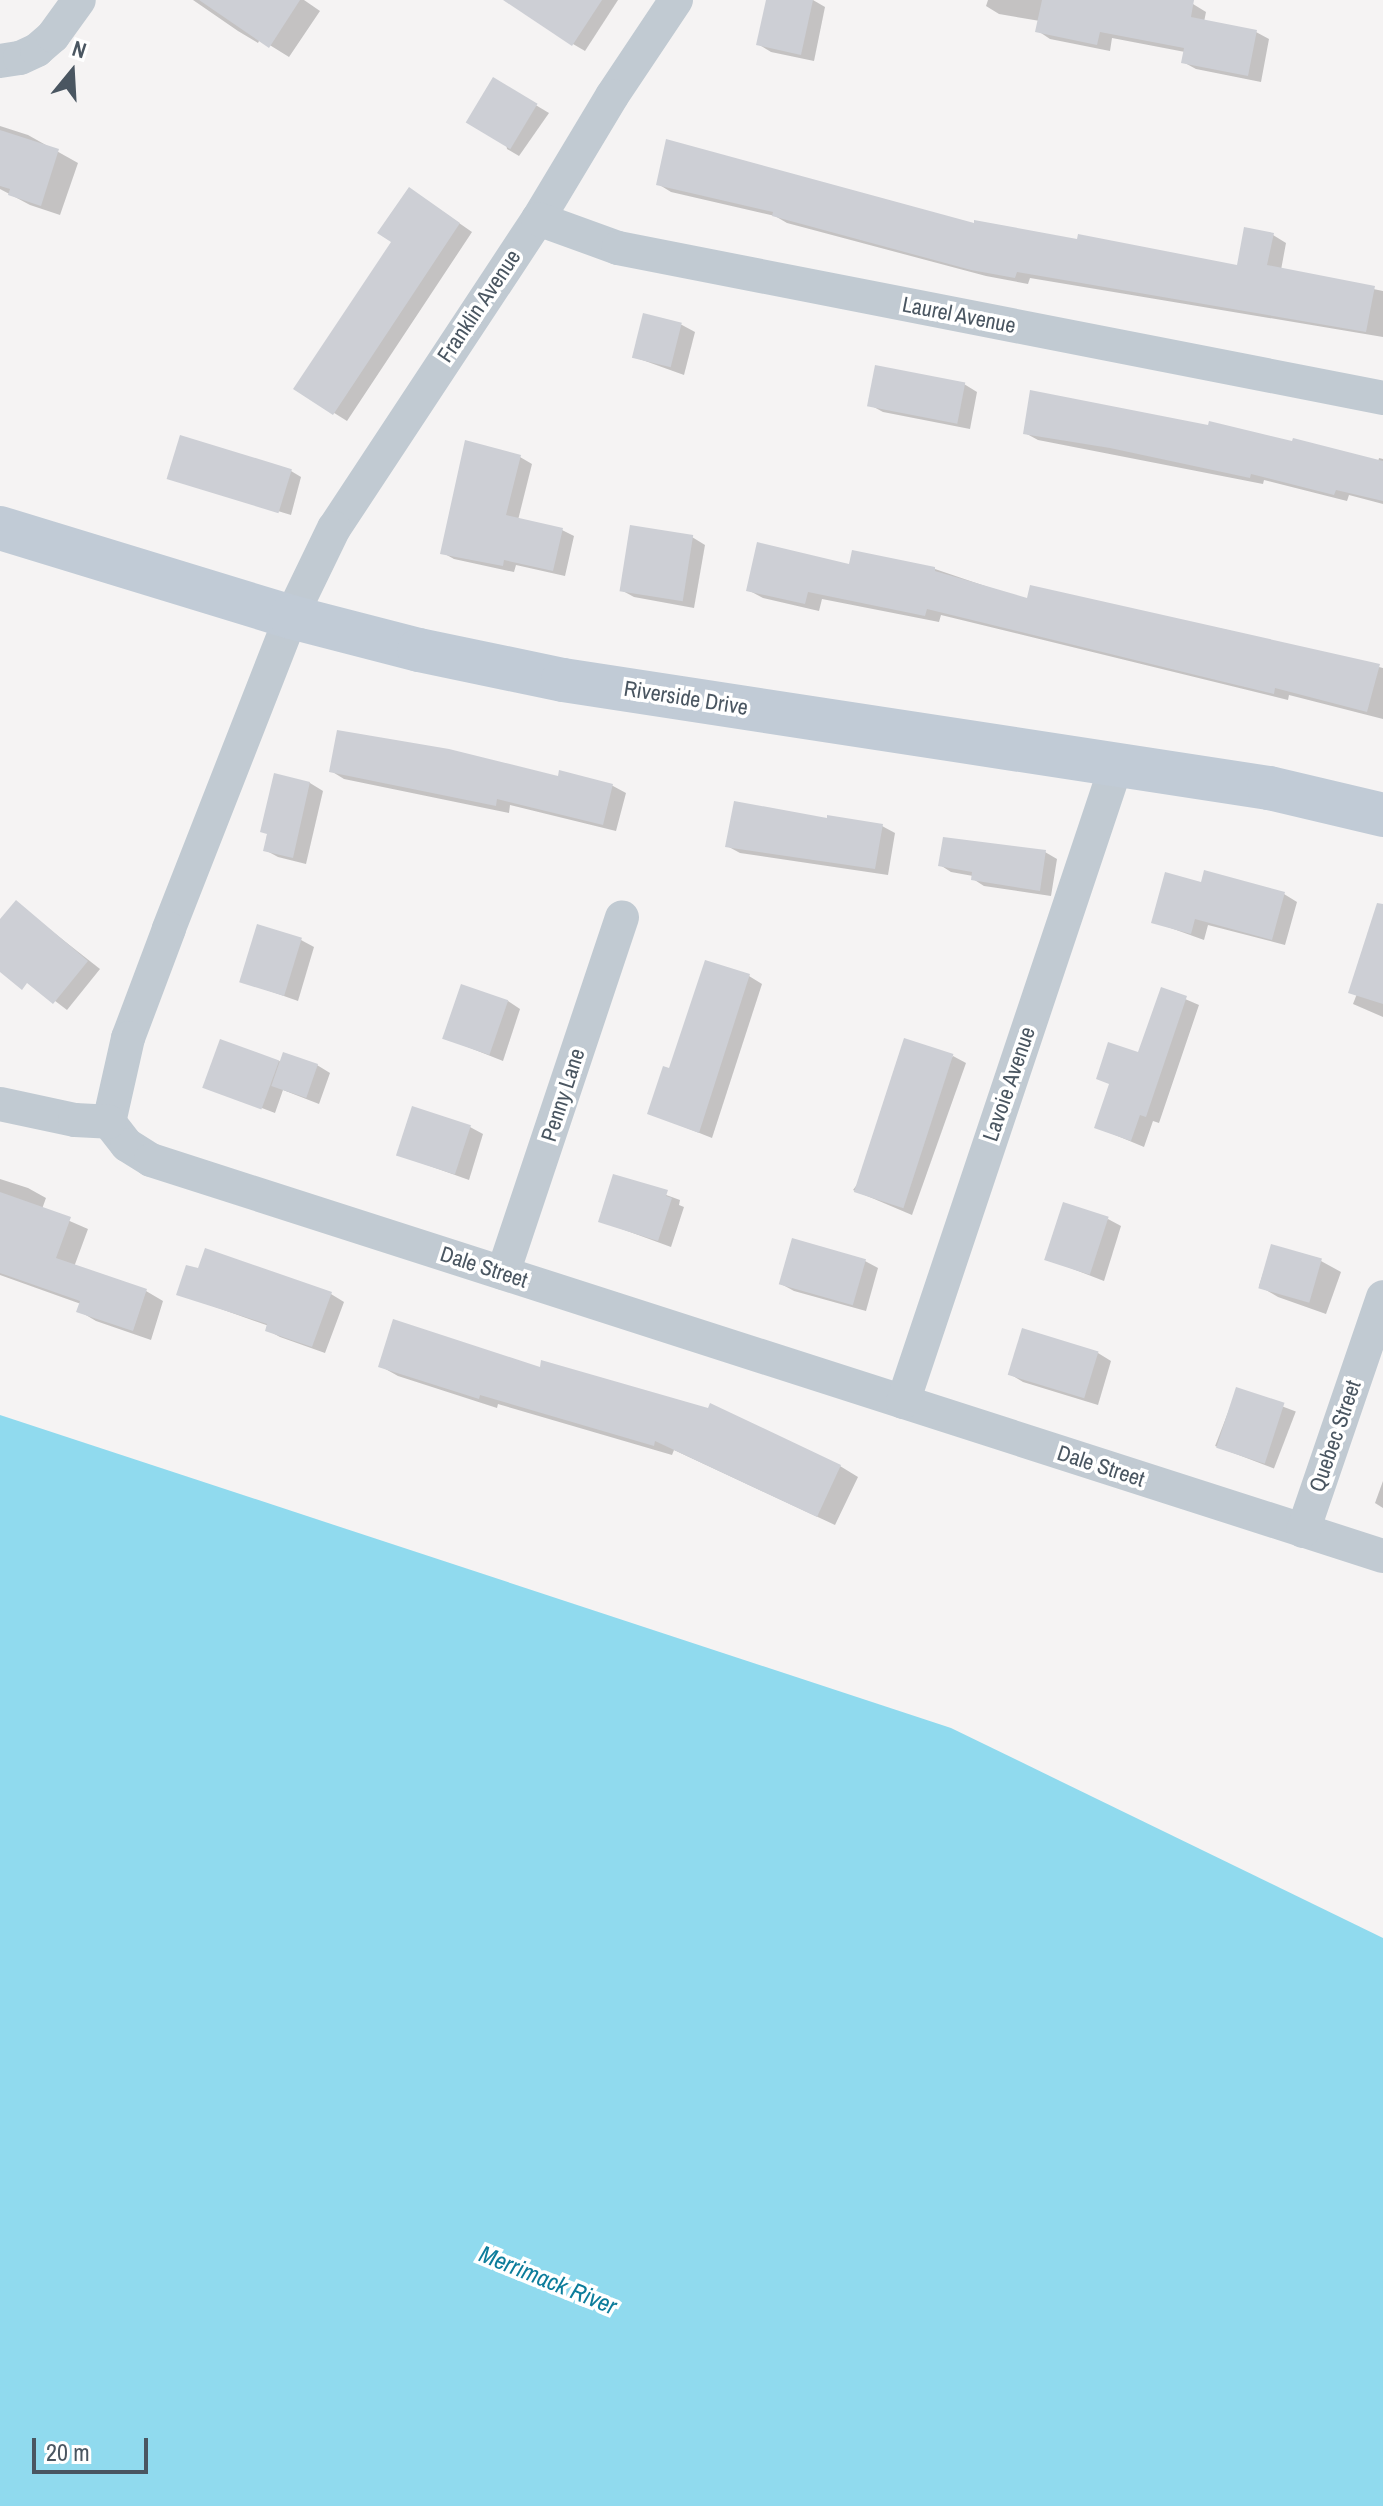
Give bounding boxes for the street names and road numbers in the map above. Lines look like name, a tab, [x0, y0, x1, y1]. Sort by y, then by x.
street label: Franklin Avenue	[431, 244, 527, 368]
street label: Laurel Avenue	[900, 291, 1018, 339]
street label: Riverside Drive	[622, 675, 750, 721]
street label: Lavoie Avenue	[977, 1023, 1041, 1145]
street label: Penny Lane	[536, 1045, 590, 1145]
street label: Dale Street	[437, 1241, 531, 1293]
street label: Quebec Street	[1304, 1377, 1366, 1495]
street label: Dale Street	[1054, 1440, 1148, 1492]

